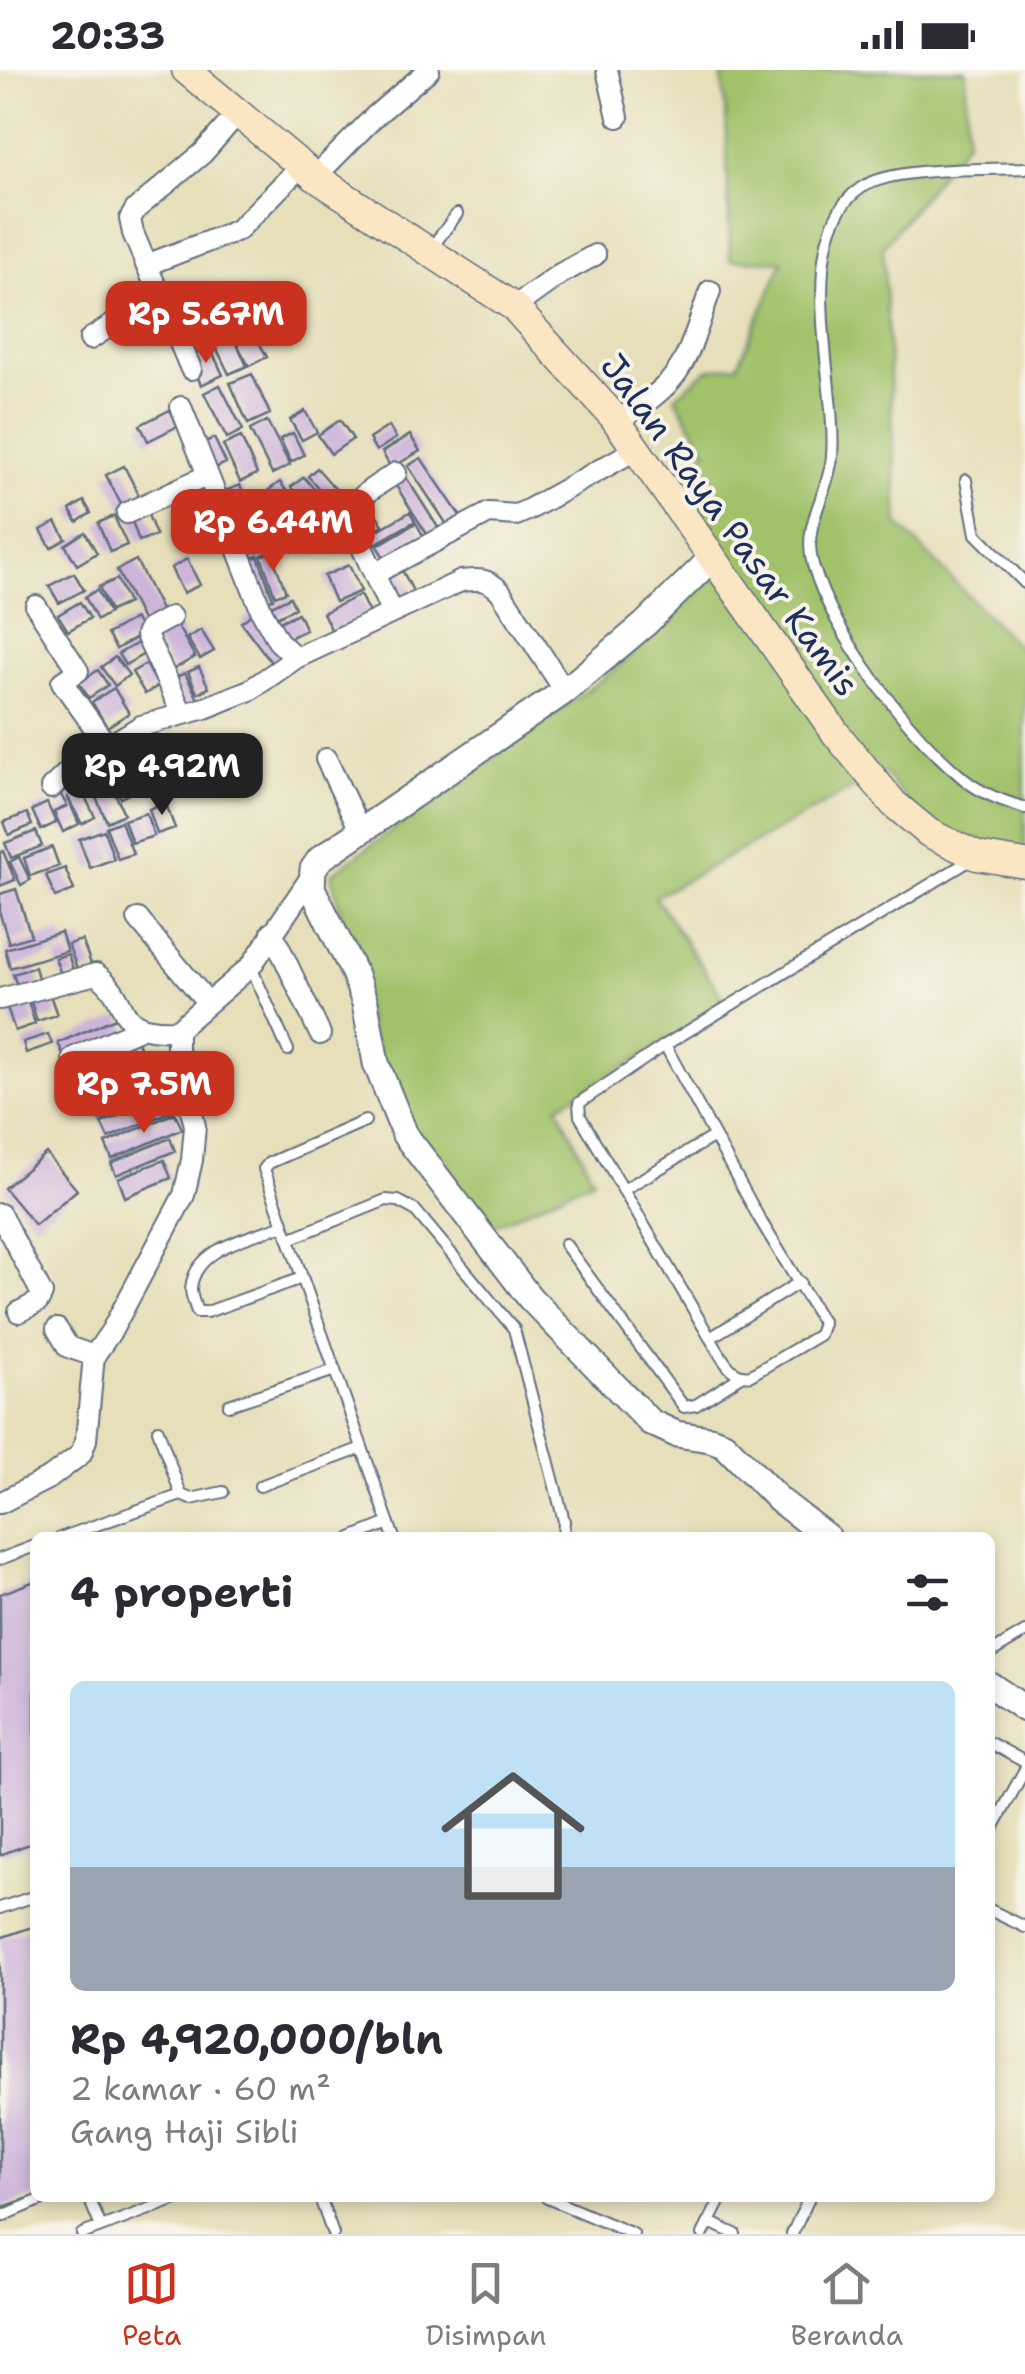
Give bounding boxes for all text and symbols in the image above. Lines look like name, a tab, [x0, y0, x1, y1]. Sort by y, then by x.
text: 20:33	[50, 10, 165, 61]
pin: Rp 5.67M	[103, 281, 309, 366]
text: Rp 5.67M	[128, 292, 284, 335]
street label: Jalan Raya Pasar Kamis	[590, 344, 871, 706]
pin: Rp 6.44M	[170, 489, 376, 574]
text: Rp 6.44M	[193, 500, 353, 543]
pin: Rp 4.92M	[59, 733, 265, 818]
text: Rp 4.92M	[84, 744, 240, 787]
pin: Rp 7.5M	[52, 1051, 236, 1136]
text: Rp 7.5M	[76, 1062, 212, 1105]
text: 4 properti	[70, 1564, 293, 1620]
icon: filters	[900, 1565, 955, 1620]
icon: home	[423, 1746, 603, 1926]
text: Rp 4,920,000/bln	[70, 2011, 443, 2067]
text: 2 kamar · 60 m²	[70, 2067, 331, 2110]
text: Gang Haji Sibli	[70, 2110, 299, 2153]
tab: Peta	[122, 2256, 181, 2354]
tab: Disimpan	[425, 2256, 547, 2354]
tab: Beranda	[790, 2256, 903, 2354]

